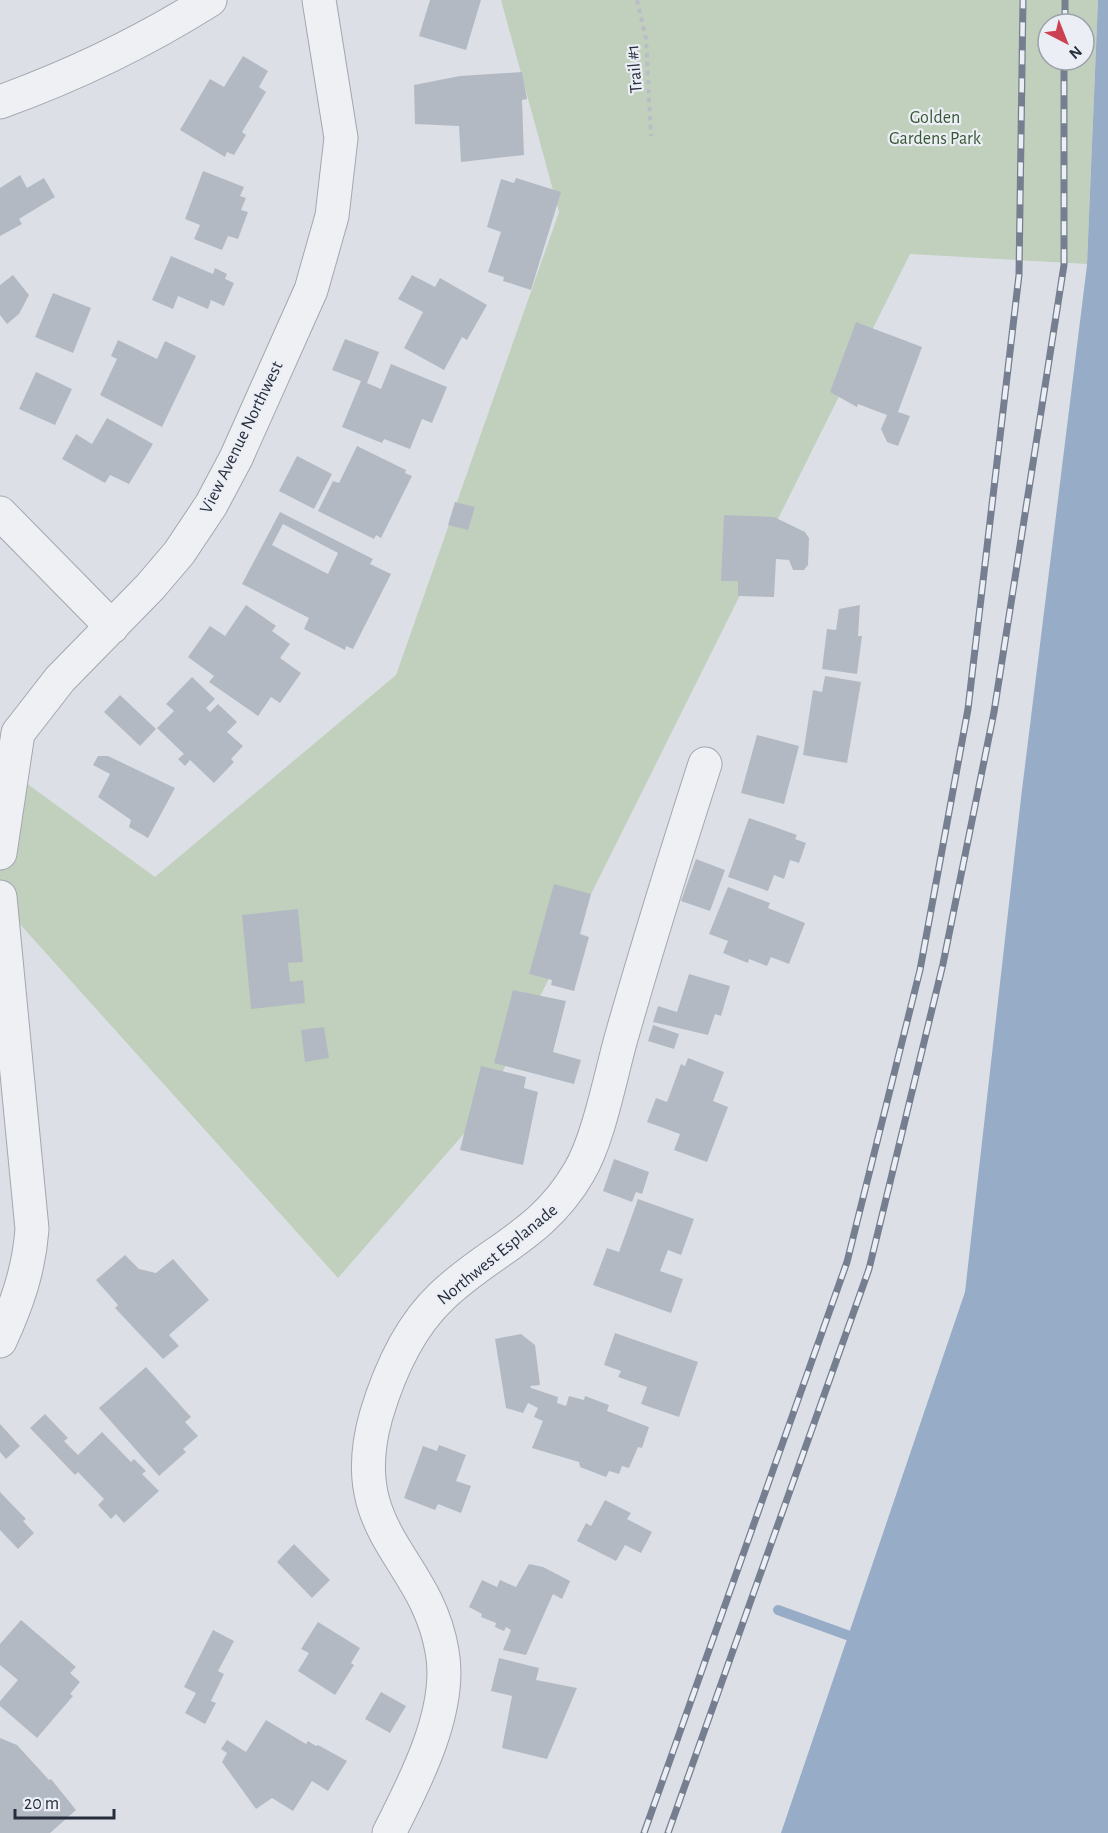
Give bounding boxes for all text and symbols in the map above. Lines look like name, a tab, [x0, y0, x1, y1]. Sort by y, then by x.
north arrow	[1036, 12, 1096, 72]
text: N	[1066, 43, 1085, 62]
street label: Trail #1	[624, 44, 646, 94]
park label: Golden Gardens Park	[889, 109, 982, 148]
street label: View Avenue Northwest	[197, 358, 287, 516]
street label: Northwest Esplanade	[434, 1201, 561, 1309]
scale bar	[15, 1782, 114, 1820]
text: 20 m	[24, 1795, 59, 1813]

